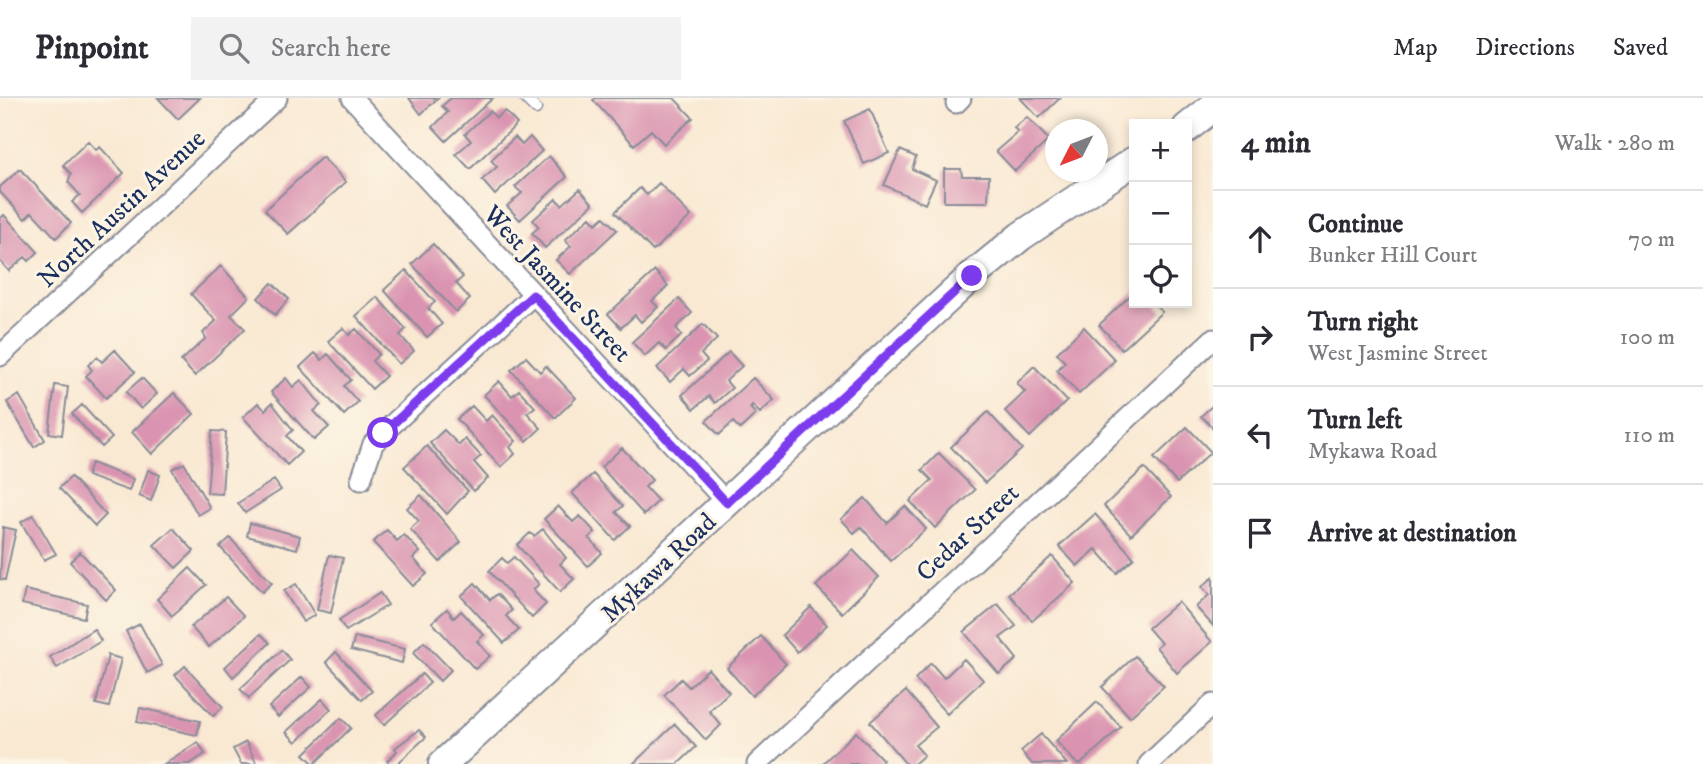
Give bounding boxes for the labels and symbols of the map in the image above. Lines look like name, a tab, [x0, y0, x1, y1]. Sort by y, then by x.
north arrow	[1045, 119, 1108, 182]
street label: North Austin Avenue	[31, 123, 213, 295]
street label: West Jasmine Street	[475, 198, 638, 370]
route end	[956, 260, 987, 291]
route start	[367, 417, 398, 448]
street label: Cedar Street	[910, 477, 1026, 589]
street label: Mykawa Road	[594, 506, 724, 630]

